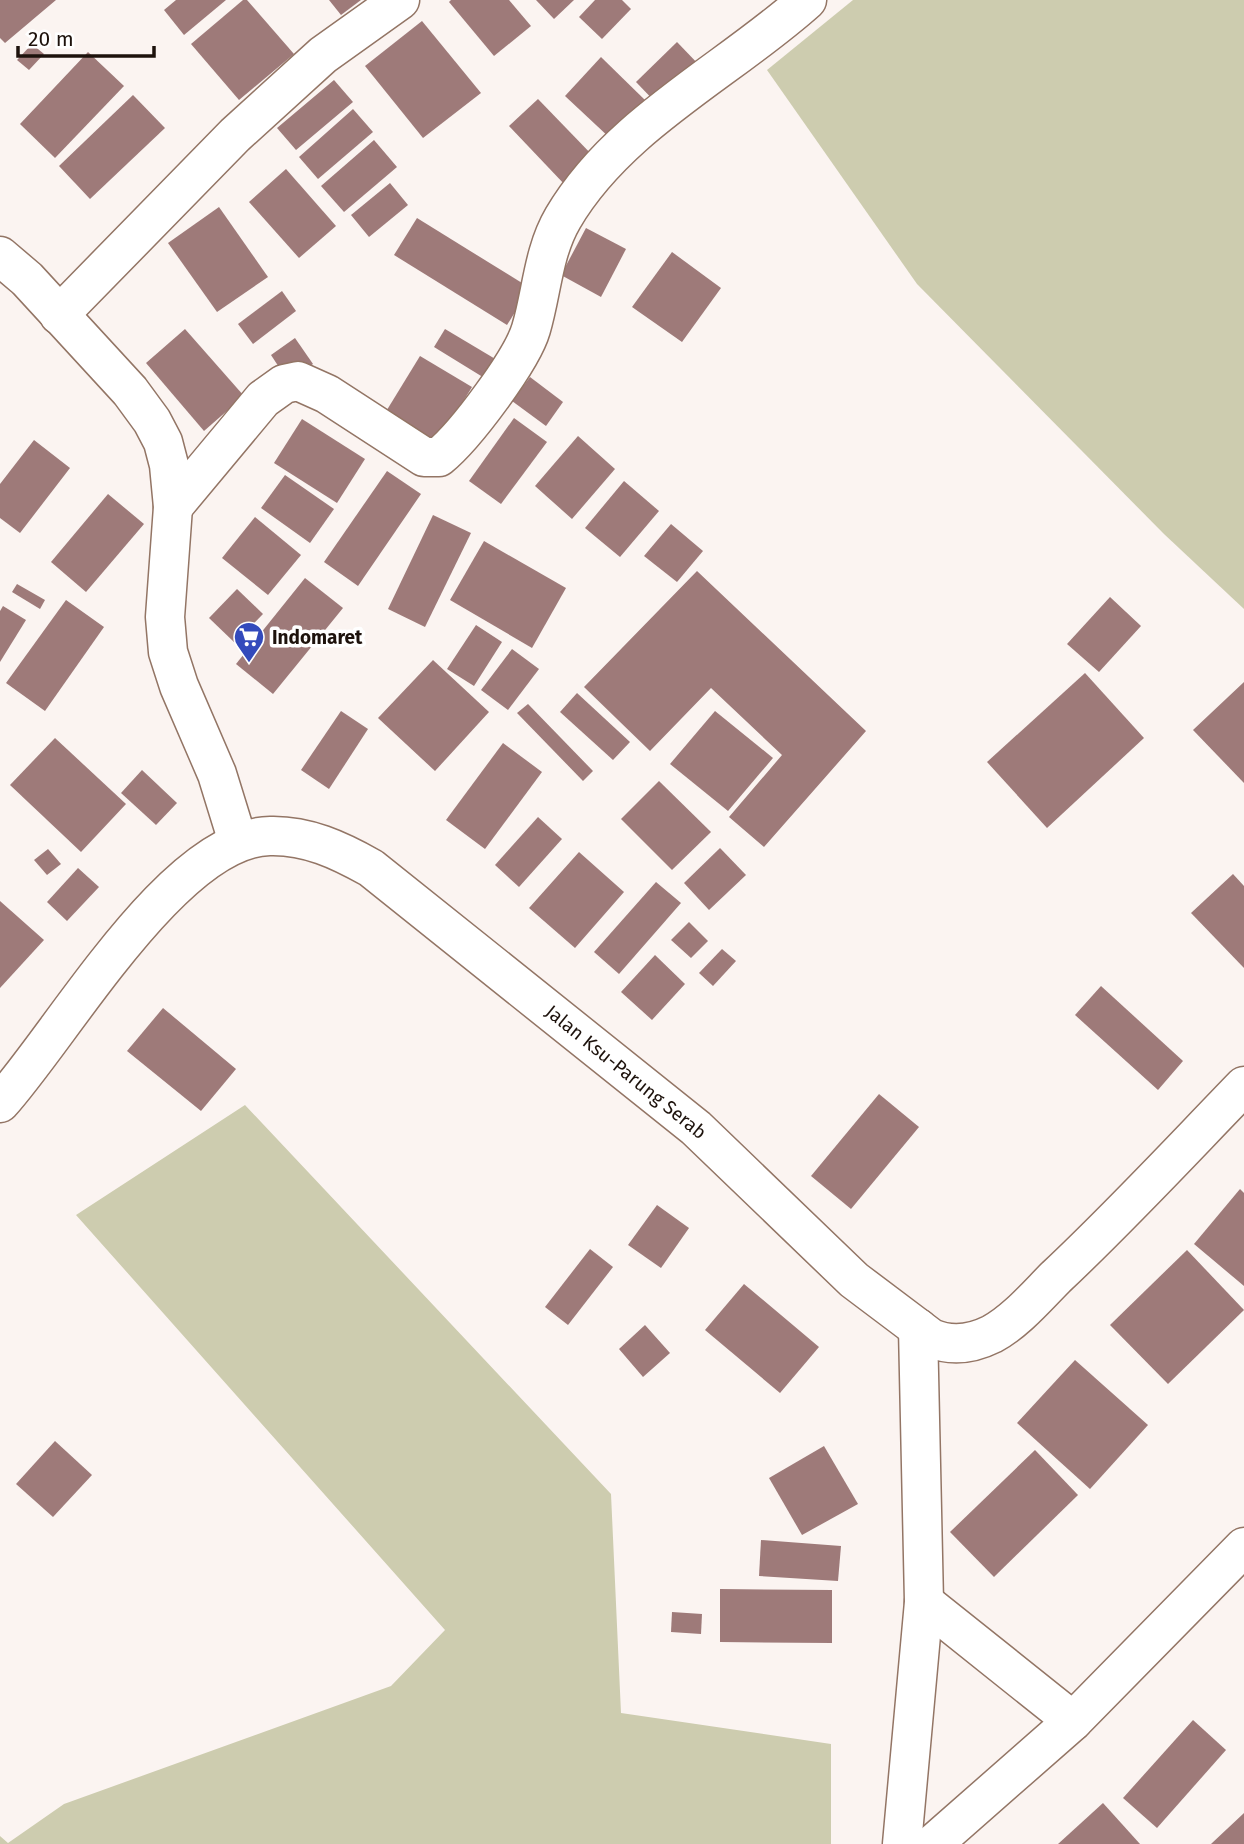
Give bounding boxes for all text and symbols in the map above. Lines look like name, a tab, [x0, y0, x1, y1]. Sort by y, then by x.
scale bar	[18, 14, 154, 58]
text: 20 m	[28, 26, 74, 52]
supermarket icon: Indomaret	[232, 620, 266, 664]
place label: Indomaret	[272, 626, 363, 649]
street label: Jalan Ksu-Parung Serab	[541, 1000, 711, 1144]

